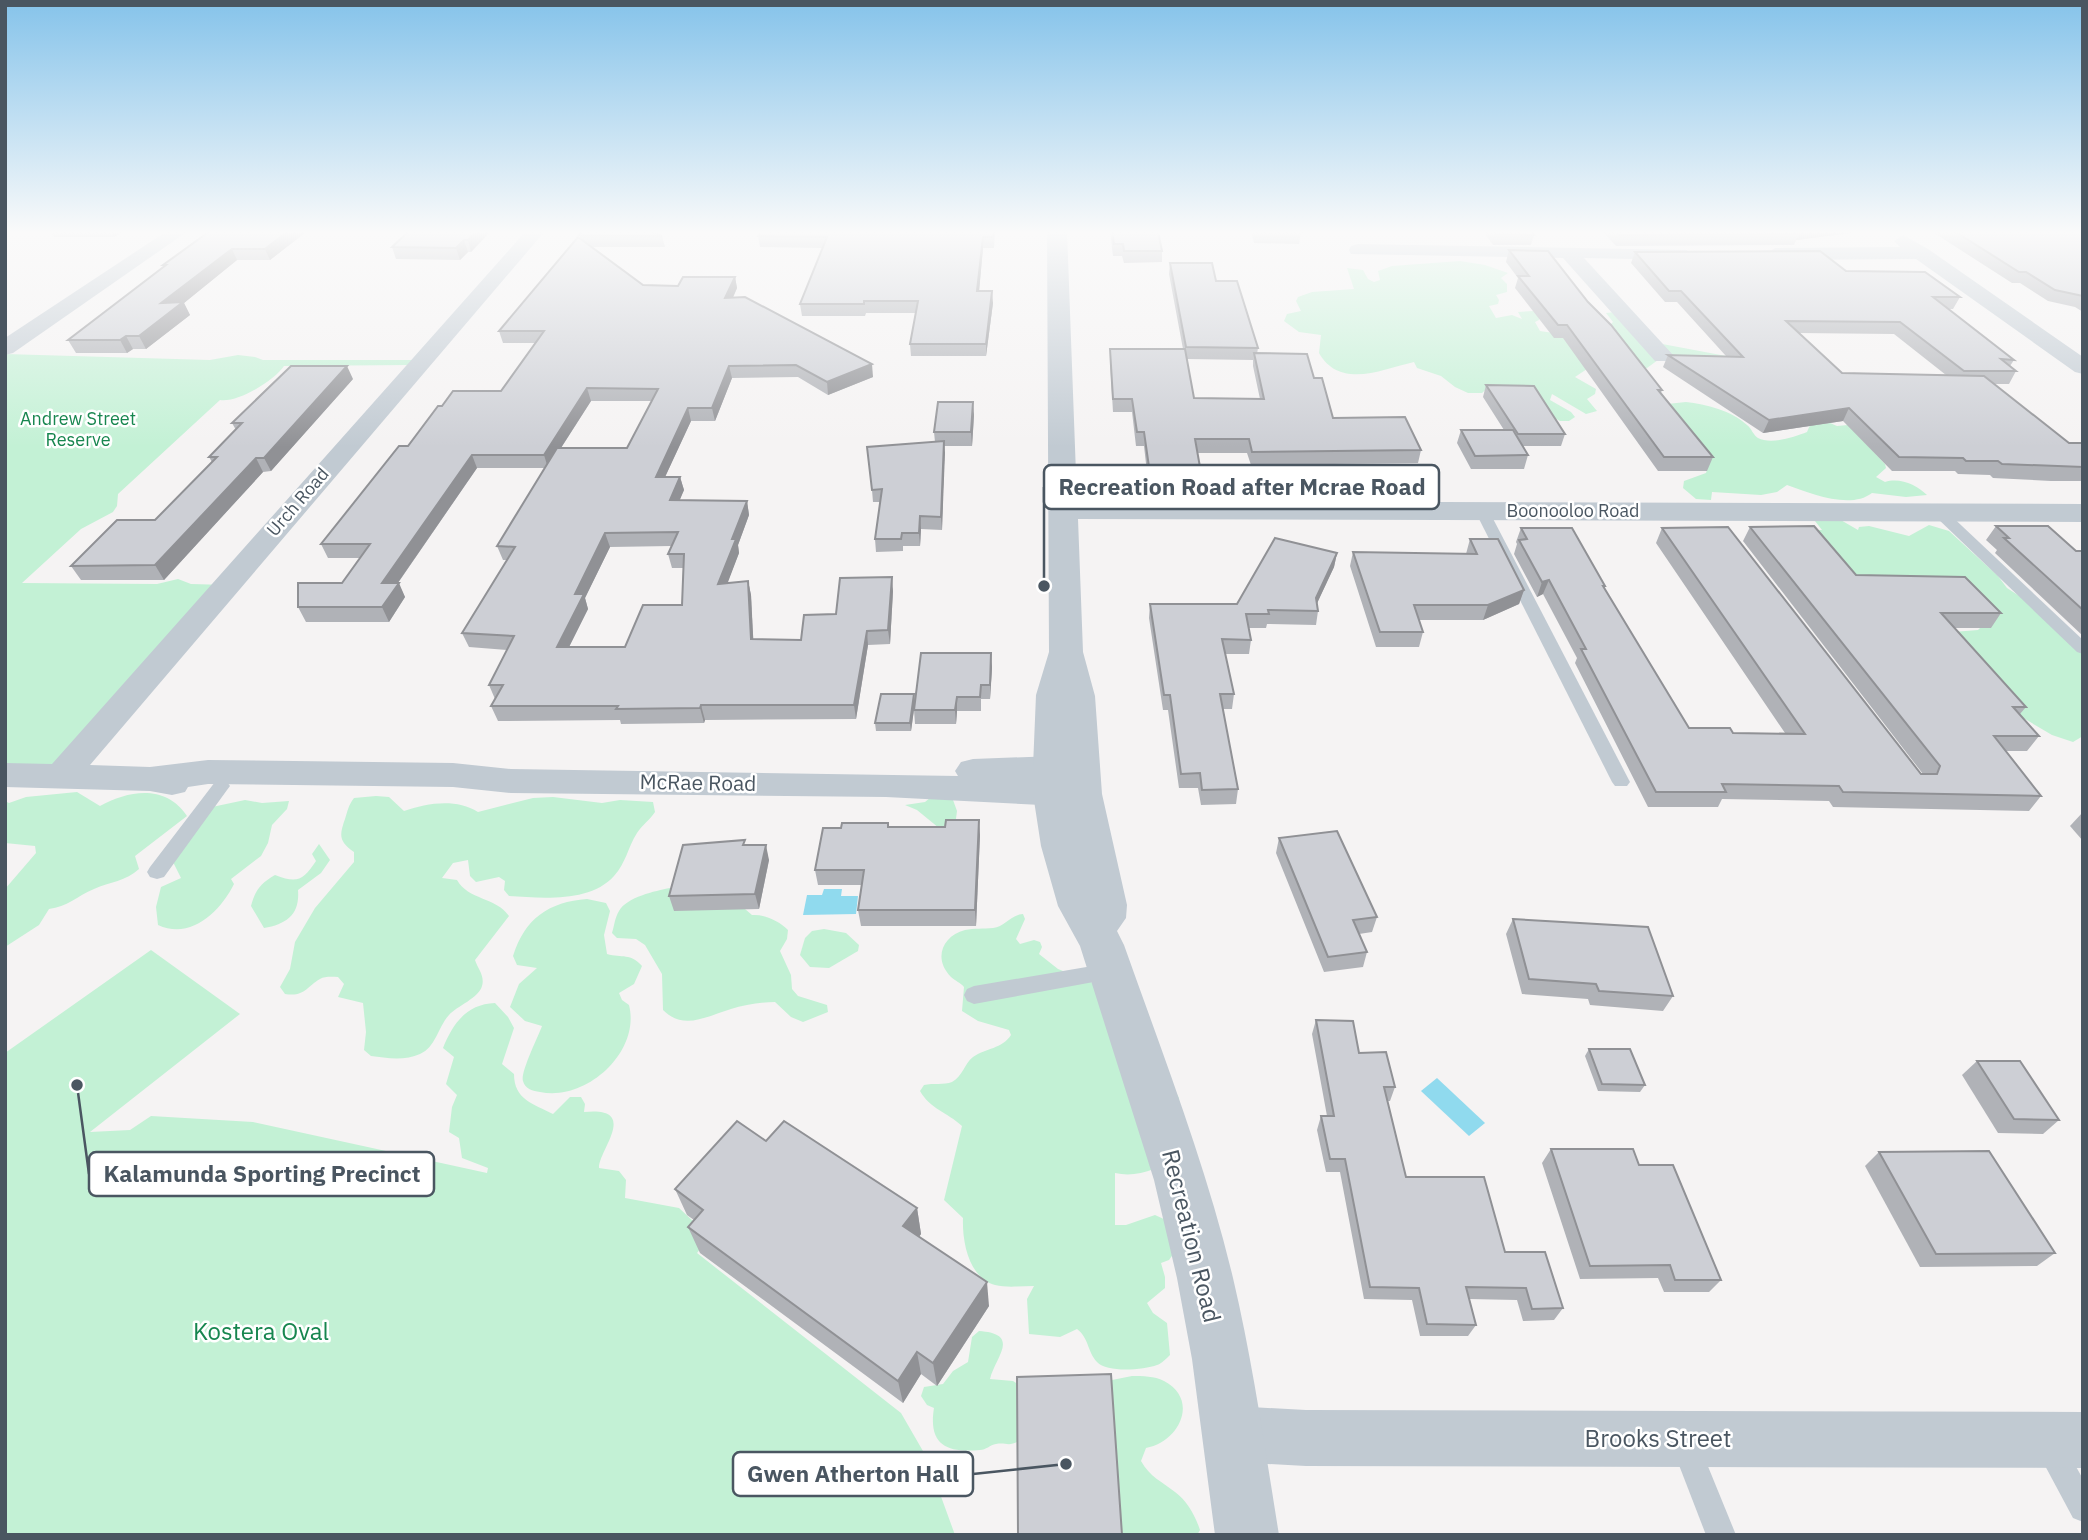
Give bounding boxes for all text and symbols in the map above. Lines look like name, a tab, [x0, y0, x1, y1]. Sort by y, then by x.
park label: Andrew Street Reserve	[20, 407, 136, 451]
street label: Urch Road	[262, 463, 334, 541]
callout: Recreation Road after Mcrae Road	[1044, 465, 1439, 509]
text: Recreation Road after Mcrae Road	[1058, 471, 1426, 501]
street label: Boonooloo Road	[1507, 499, 1639, 522]
street label: McRae Road	[639, 767, 757, 797]
street label: Recreation Road	[1155, 1146, 1229, 1326]
callout: Kalamunda Sporting Precinct	[89, 1152, 434, 1196]
text: Kalamunda Sporting Precinct	[103, 1158, 421, 1188]
park label: Kostera Oval	[193, 1315, 329, 1347]
street label: Brooks Street	[1585, 1422, 1731, 1454]
callout: Gwen Atherton Hall	[733, 1452, 973, 1496]
text: Gwen Atherton Hall	[747, 1458, 959, 1488]

